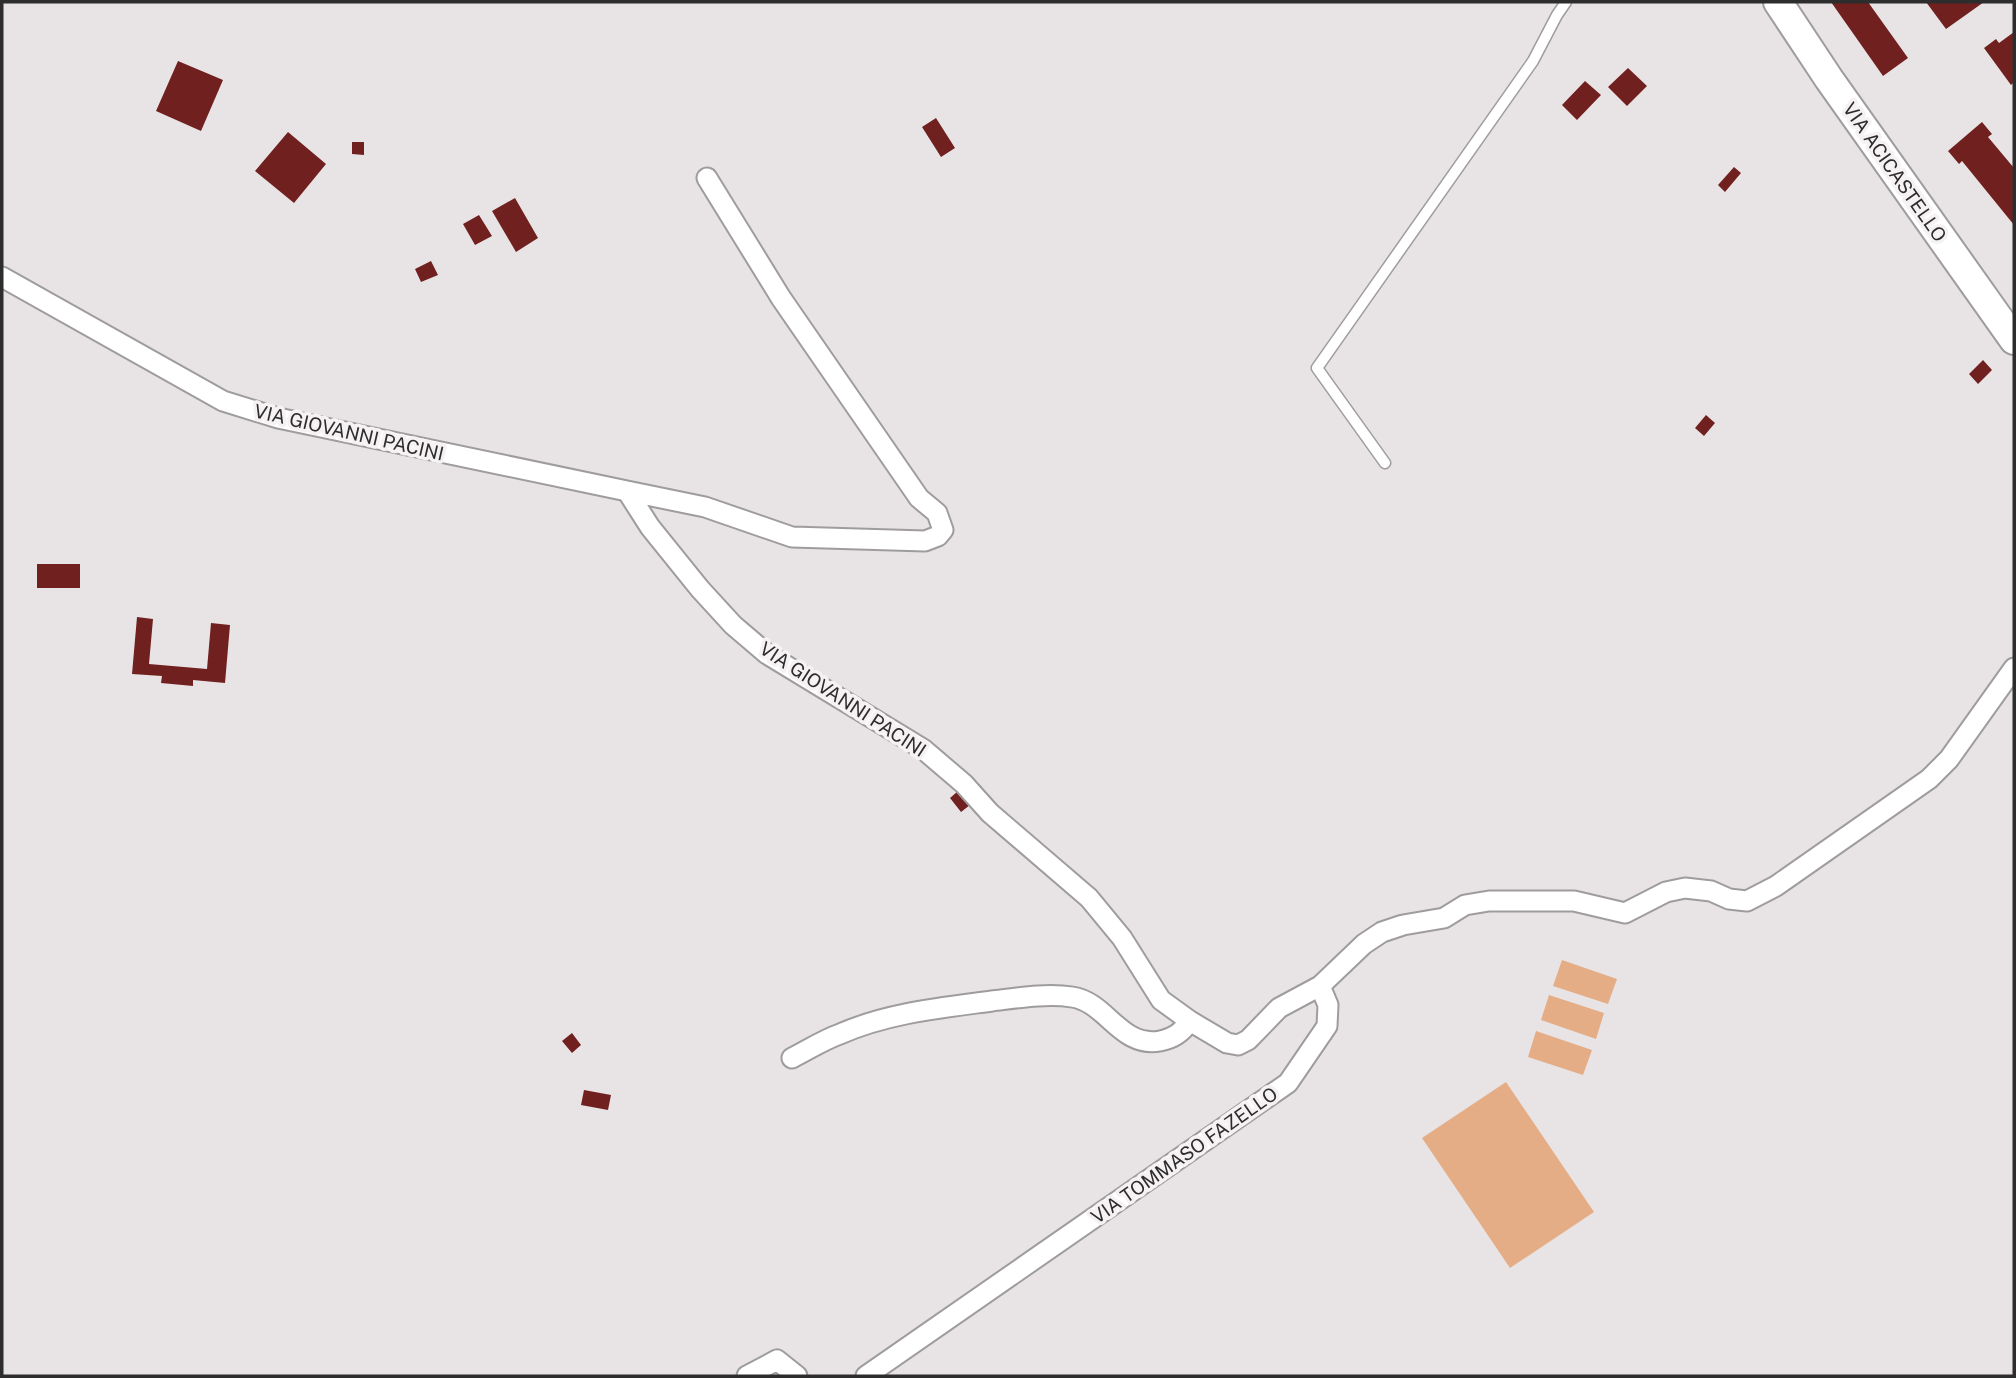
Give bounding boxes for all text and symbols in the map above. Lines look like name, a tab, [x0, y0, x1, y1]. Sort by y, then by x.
street label: VIA ACICASTELLO	[1839, 98, 1951, 246]
street label: VIA GIOVANNI PACINI	[252, 399, 446, 465]
street label: VIA GIOVANNI PACINI	[756, 637, 930, 761]
street label: VIA TOMMASO FAZELLO	[1087, 1082, 1281, 1228]

